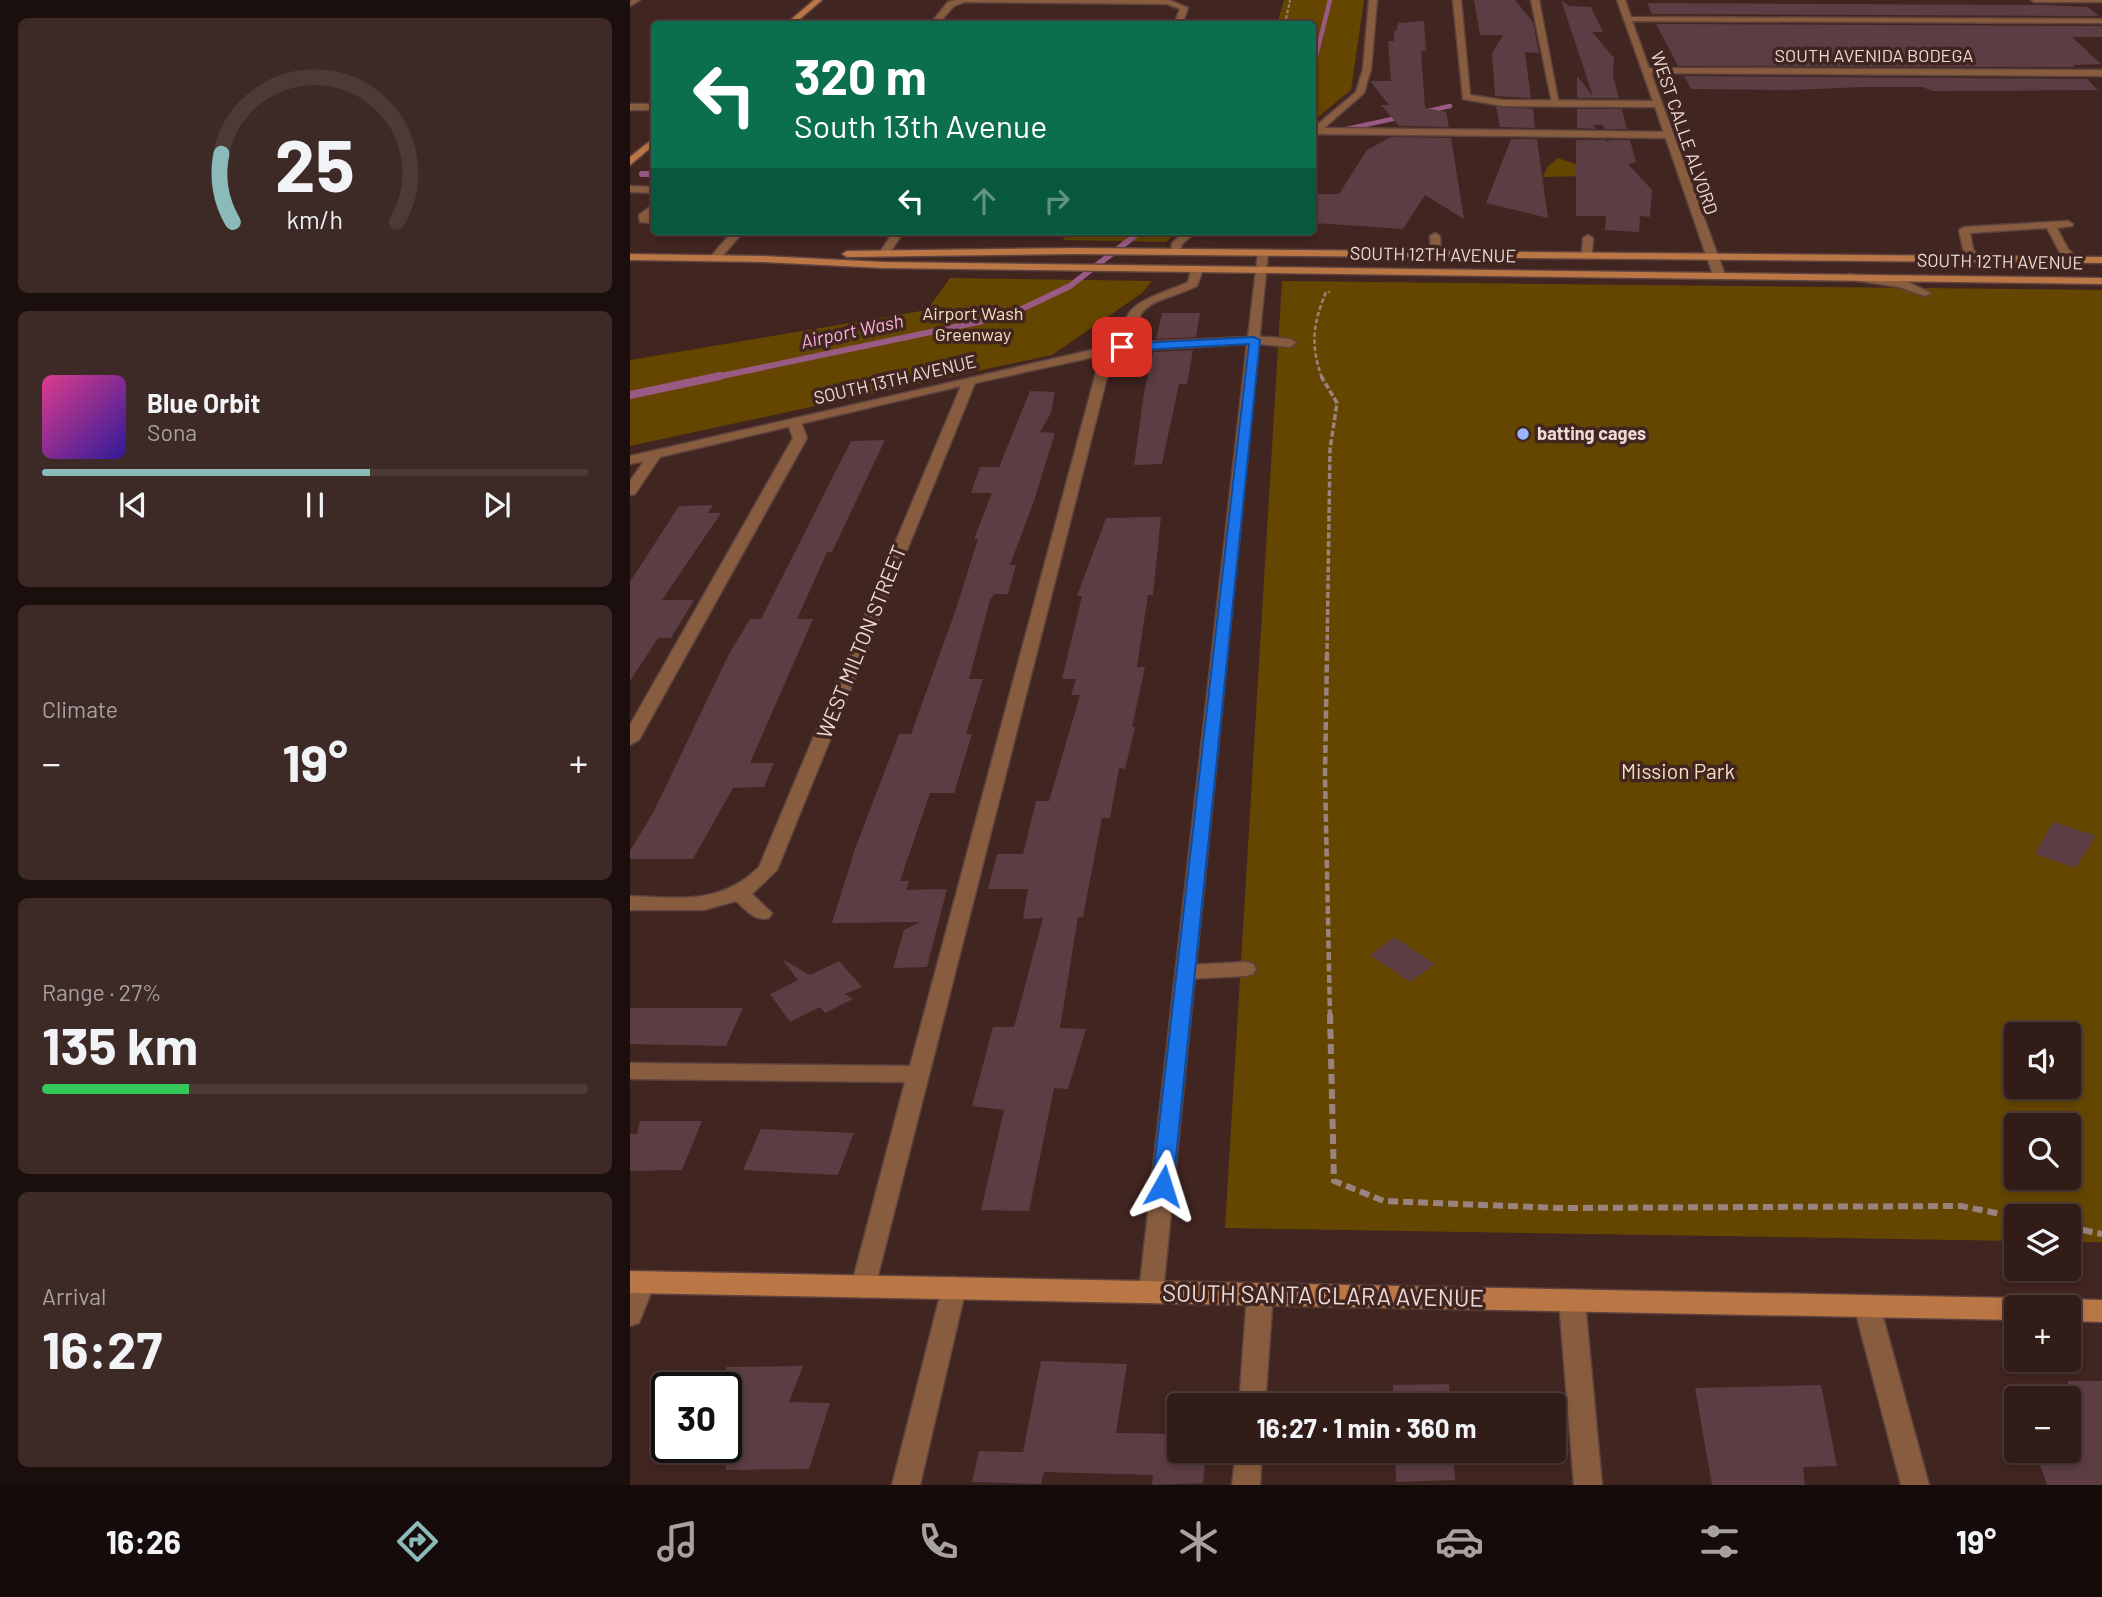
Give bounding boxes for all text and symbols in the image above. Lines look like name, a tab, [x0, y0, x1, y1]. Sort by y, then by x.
street label: SOUTH AVENIDA BODEGA	[1775, 44, 1973, 66]
text: 320 m	[794, 46, 927, 105]
street label: WEST CALLE ALVORD	[1647, 48, 1723, 217]
icon: left	[679, 49, 770, 140]
text: South 13th Avenue	[794, 106, 1047, 144]
text: 25	[275, 119, 355, 207]
icon: left	[892, 182, 930, 220]
icon: ahead	[965, 182, 1003, 220]
icon: right	[1038, 182, 1076, 220]
text: km/h	[287, 204, 343, 234]
street label: SOUTH 12TH AVENUE	[1350, 242, 1516, 266]
street label: SOUTH 12TH AVENUE	[1917, 249, 2083, 273]
park label: Airport Wash Greenway	[922, 302, 1024, 345]
water label: Airport Wash	[798, 308, 905, 353]
pin	[1092, 317, 1152, 377]
icon: arrive	[1103, 328, 1141, 366]
street label: SOUTH 13TH AVENUE	[811, 350, 978, 408]
text: Blue Orbit	[147, 387, 260, 418]
text: Sona	[147, 418, 197, 446]
place label: batting cages	[1537, 422, 1646, 444]
marker: batting cages	[1515, 426, 1531, 442]
icon: previous	[114, 486, 152, 524]
icon: pause	[296, 486, 334, 524]
icon: next	[478, 486, 516, 524]
street label: WEST MILTON STREET	[810, 541, 911, 741]
text: Climate	[42, 695, 118, 723]
text: 19°	[282, 730, 348, 792]
text: −	[42, 739, 61, 785]
text: +	[569, 739, 588, 785]
park label: Mission Park	[1621, 758, 1735, 783]
text: Range · 27%	[42, 978, 162, 1006]
text: 135 km	[42, 1013, 198, 1075]
map controls	[2004, 1022, 2081, 1463]
button: sound	[2004, 1022, 2081, 1099]
button: search	[2004, 1113, 2081, 1190]
position arrow	[1126, 1149, 1200, 1223]
button: layers	[2004, 1204, 2081, 1281]
street label: SOUTH SANTA CLARA AVENUE	[1162, 1277, 1484, 1312]
text: Arrival	[42, 1282, 106, 1310]
button: +	[2004, 1295, 2081, 1372]
text: 16:27	[42, 1317, 162, 1379]
speed limit sign: 30	[651, 1372, 742, 1463]
button: −	[2004, 1386, 2081, 1463]
text: 16:27 · 1 min · 360 m	[1257, 1412, 1476, 1443]
icon: directions	[393, 1517, 442, 1566]
icon: music	[653, 1517, 702, 1566]
icon: phone	[914, 1517, 963, 1566]
icon: climate	[1174, 1517, 1223, 1566]
icon: car	[1435, 1517, 1484, 1566]
icon: filters	[1695, 1517, 1744, 1566]
text: 16:26	[106, 1522, 181, 1560]
text: 19°	[1956, 1522, 1996, 1560]

